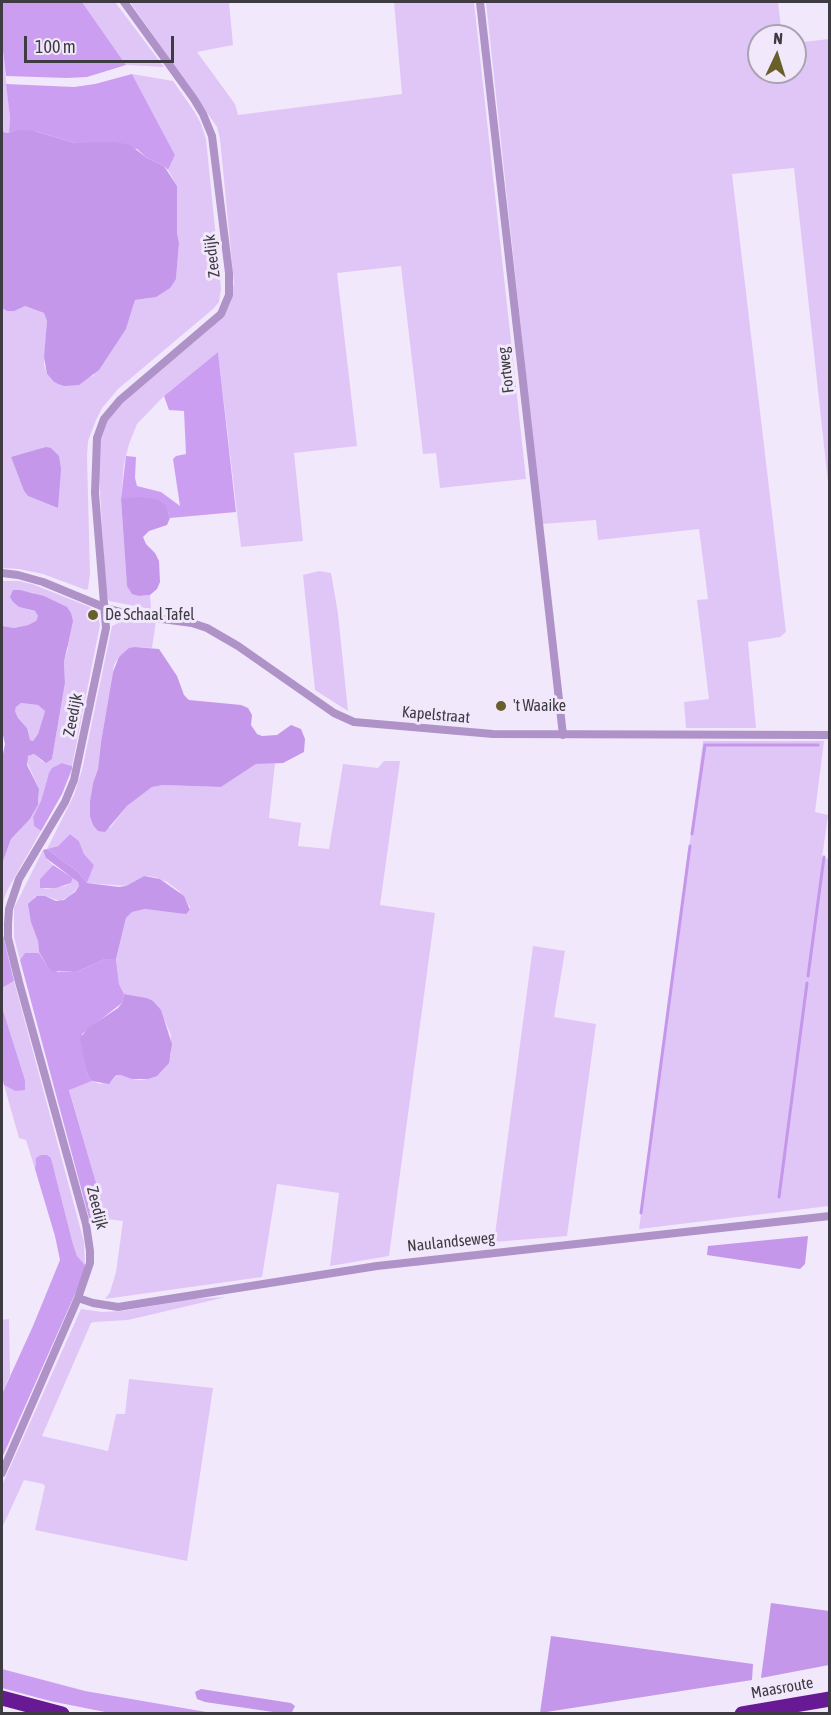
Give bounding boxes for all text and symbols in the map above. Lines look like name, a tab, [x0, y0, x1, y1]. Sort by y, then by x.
scale bar	[27, 24, 177, 62]
north arrow	[747, 24, 807, 84]
text: N	[773, 29, 783, 47]
text: 100 m	[35, 36, 76, 57]
street label: Zeedijk	[200, 233, 224, 279]
street label: Fortweg	[494, 346, 518, 394]
place label: De Schaal Tafel	[105, 605, 194, 625]
marker: De Schaal Tafel	[86, 608, 100, 622]
street label: Zeedijk	[59, 692, 87, 738]
place label: 't Waaike	[513, 696, 566, 716]
marker: 't Waaike	[494, 699, 508, 713]
street label: Kapelstraat	[401, 702, 471, 728]
street label: Zeedijk	[82, 1185, 112, 1231]
street label: Naulandseweg	[406, 1228, 496, 1256]
street label: Maasroute	[749, 1673, 815, 1703]

